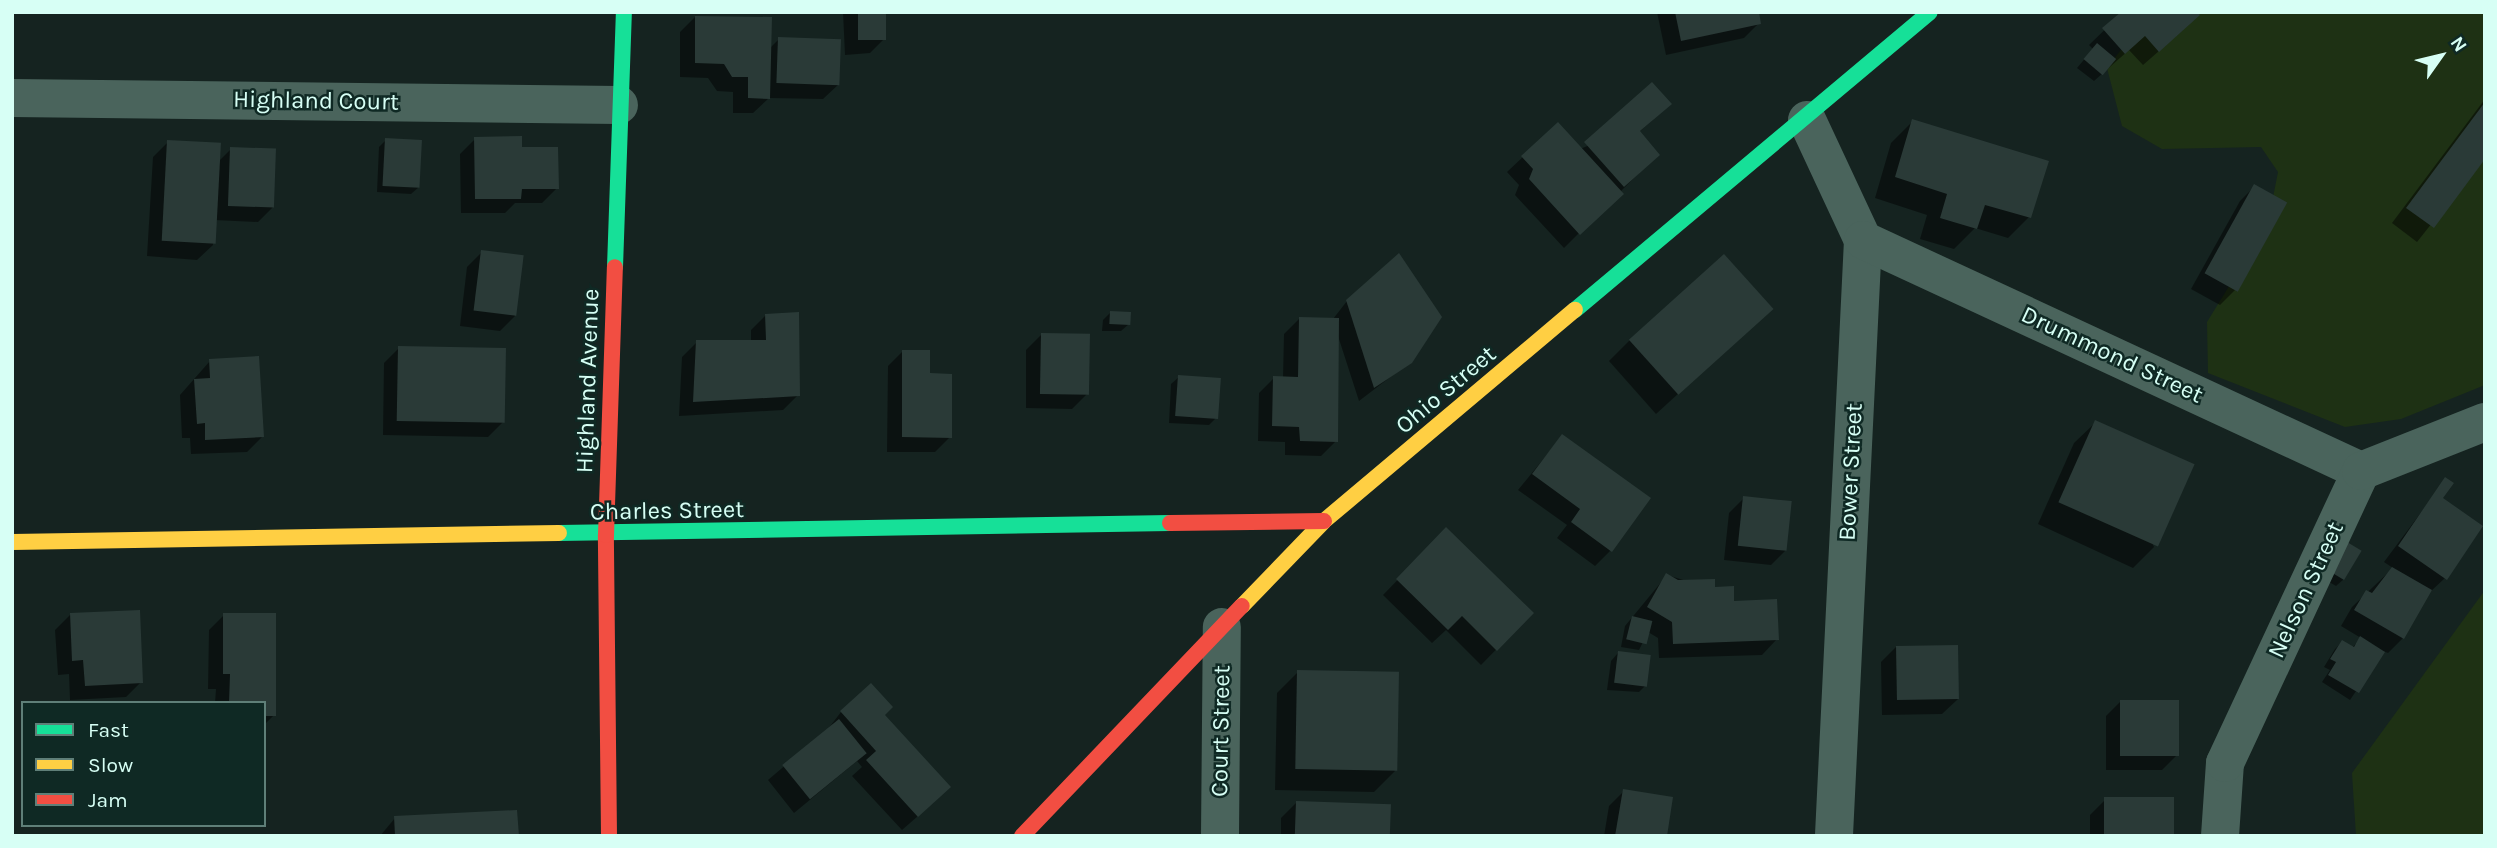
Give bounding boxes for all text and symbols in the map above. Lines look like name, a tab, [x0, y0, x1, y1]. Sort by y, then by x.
north arrow	[2406, 21, 2476, 91]
text: N	[2445, 32, 2471, 56]
street label: Highland Court	[233, 85, 399, 117]
street label: Highland Avenue	[570, 288, 606, 474]
street label: Drummond Street	[2016, 300, 2208, 410]
street label: Ohio Street	[1390, 340, 1502, 440]
street label: Bower Street	[1833, 402, 1869, 542]
street label: Charles Street	[590, 495, 744, 527]
street label: Nelson Street	[2262, 517, 2350, 663]
street label: Court Street	[1205, 665, 1237, 797]
legend	[21, 701, 266, 827]
text: Fast	[88, 718, 129, 742]
text: Slow	[88, 753, 133, 777]
text: Jam	[88, 788, 128, 812]

